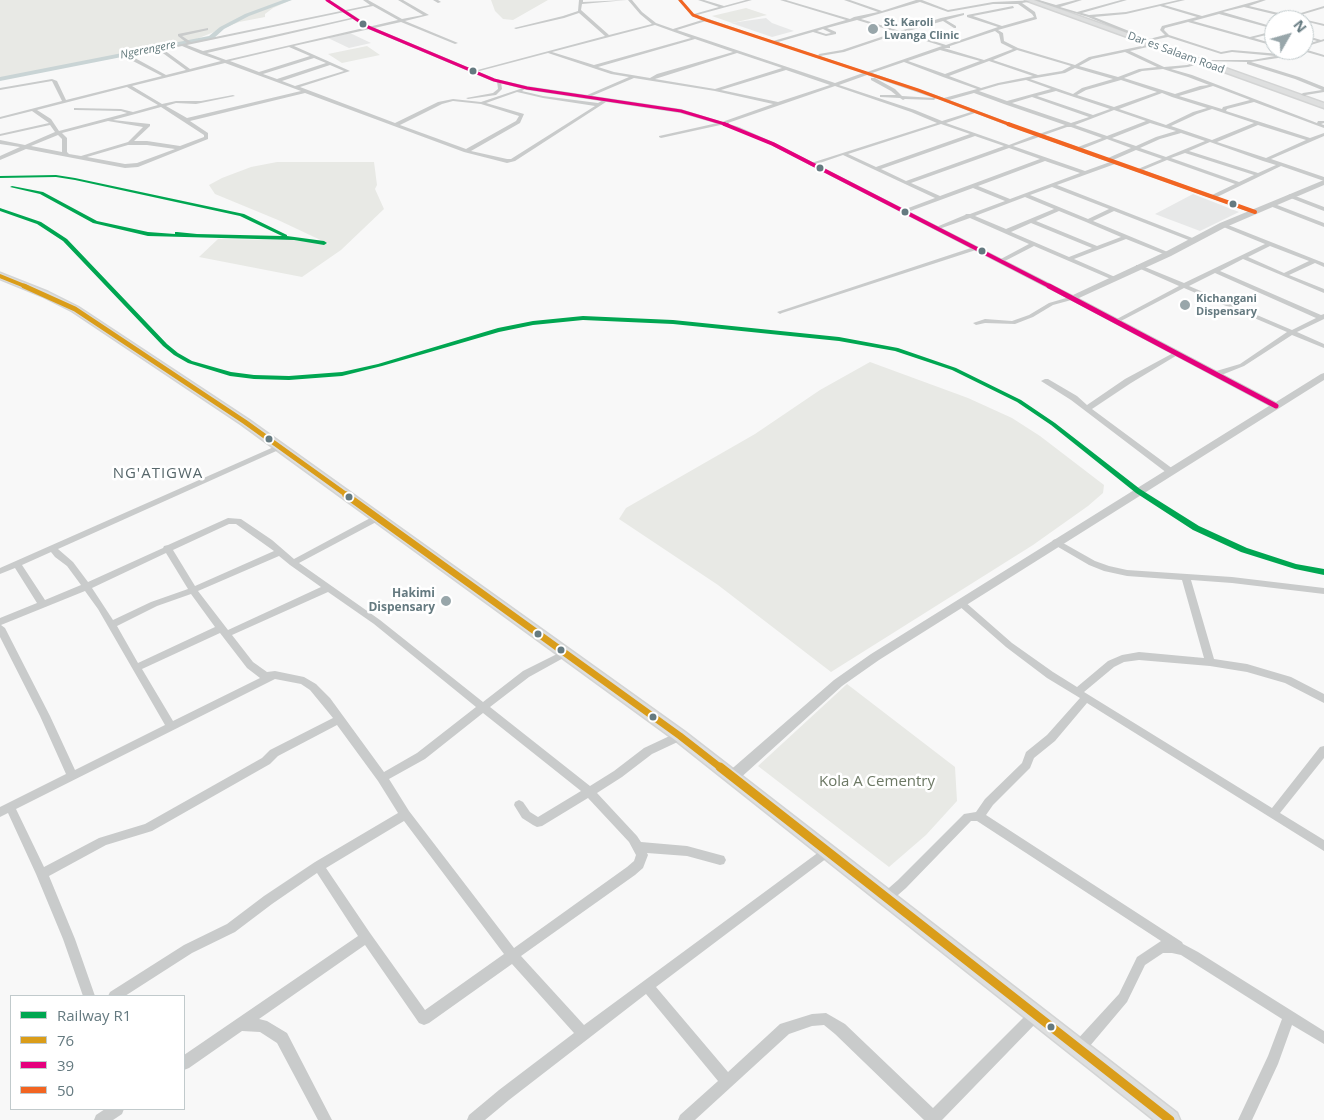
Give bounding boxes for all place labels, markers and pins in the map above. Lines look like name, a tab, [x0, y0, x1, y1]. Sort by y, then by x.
place label: St. Karoli Lwanga Clinic	[884, 16, 959, 42]
unlabelled marker	[358, 19, 368, 29]
marker: St. Karoli Lwanga Clinic	[866, 22, 880, 36]
unlabelled marker	[468, 66, 478, 76]
unlabelled marker	[815, 163, 825, 173]
unlabelled marker	[1228, 199, 1238, 209]
unlabelled marker	[900, 207, 910, 217]
unlabelled marker	[977, 246, 987, 256]
place label: Kichangani Dispensary	[1196, 292, 1257, 318]
marker: Kichangani Dispensary	[1178, 298, 1192, 312]
unlabelled marker	[264, 434, 274, 444]
unlabelled marker	[344, 492, 354, 502]
place label: Hakimi Dispensary	[368, 587, 435, 615]
marker: Hakimi Dispensary	[439, 594, 453, 608]
unlabelled marker	[533, 629, 543, 639]
unlabelled marker	[556, 645, 566, 655]
unlabelled marker	[648, 712, 658, 722]
unlabelled marker	[1046, 1022, 1056, 1032]

